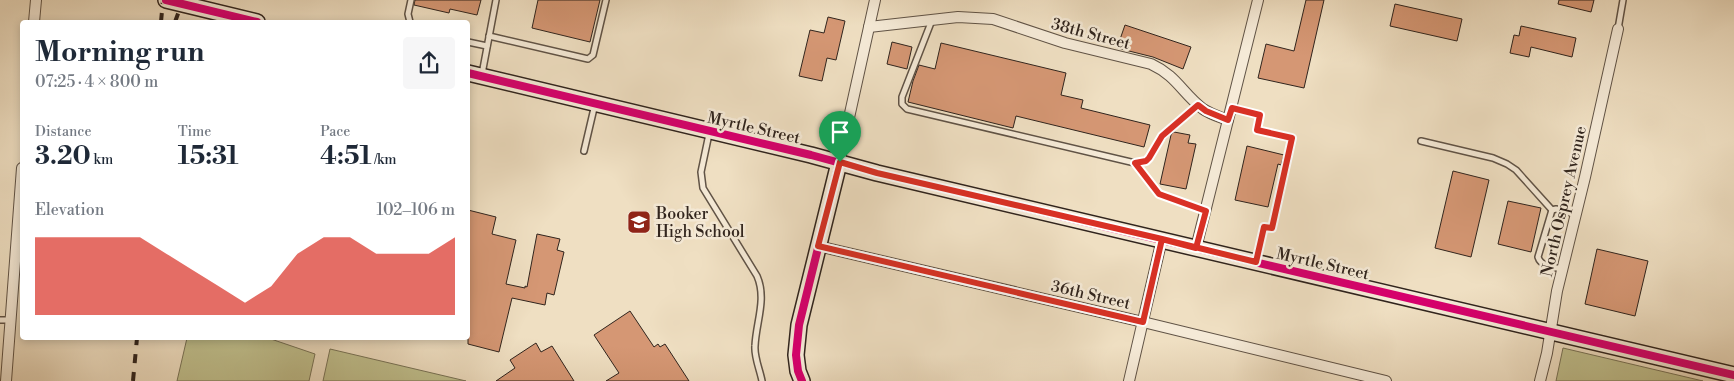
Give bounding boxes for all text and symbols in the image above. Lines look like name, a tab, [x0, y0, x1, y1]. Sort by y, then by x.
street label: 38th Street	[1049, 14, 1133, 54]
text: Morning run	[35, 35, 204, 70]
button: share	[403, 37, 455, 89]
text: 07:25 · 4 × 800 m	[35, 72, 158, 92]
street label: Myrtle Street	[705, 108, 802, 148]
pin	[819, 111, 861, 162]
icon: arrive	[826, 118, 854, 146]
text: Distance	[35, 123, 92, 141]
text: Time	[178, 123, 211, 141]
text: Pace	[320, 123, 350, 141]
street label: North Osprey Avenue	[1537, 124, 1591, 279]
text: 3.20	[35, 141, 91, 172]
text: 15:31	[178, 141, 238, 172]
text: 4:51	[320, 141, 371, 172]
text: km	[91, 151, 113, 169]
text: /km	[371, 151, 397, 169]
text: Elevation	[35, 200, 104, 220]
text: 102–106 m	[377, 200, 455, 220]
place label: Booker High School	[655, 204, 745, 242]
school or university icon: Booker High School	[626, 209, 652, 235]
street label: Myrtle Street	[1274, 244, 1371, 284]
street label: 36th Street	[1049, 276, 1133, 314]

